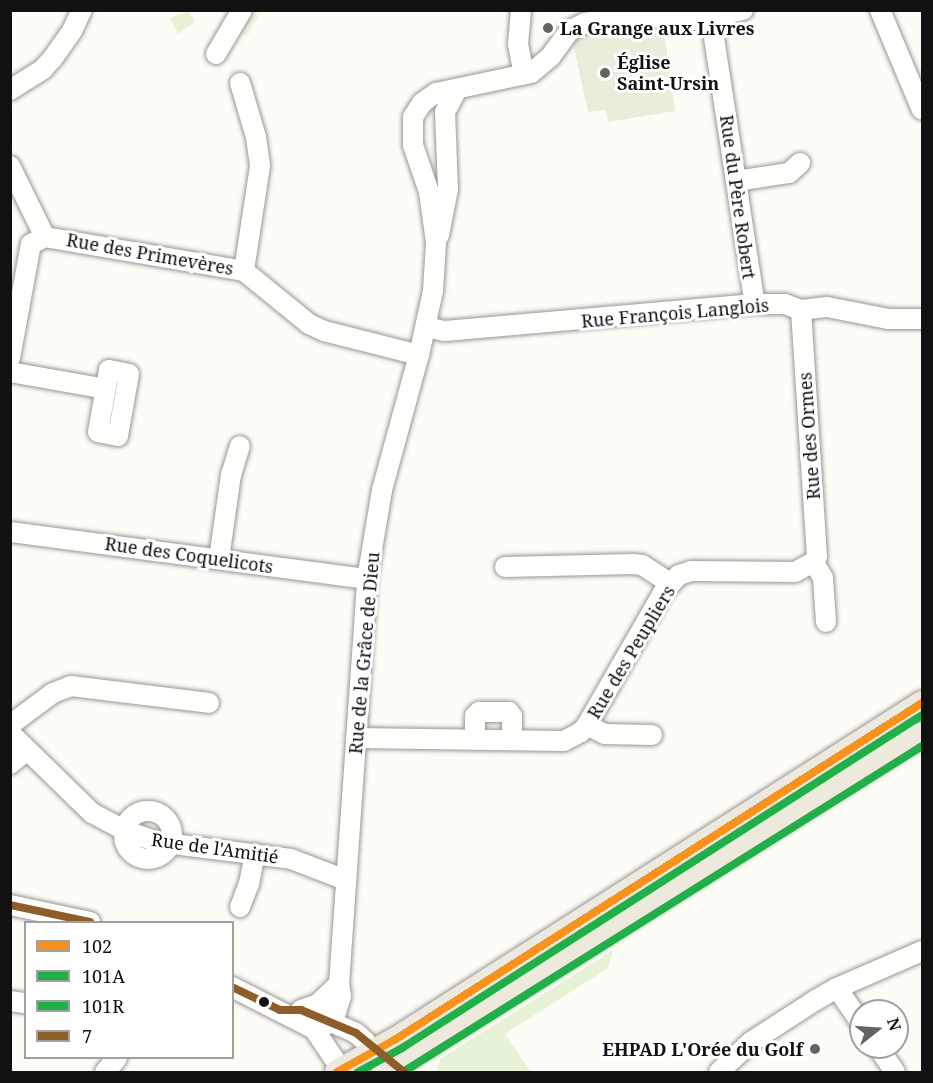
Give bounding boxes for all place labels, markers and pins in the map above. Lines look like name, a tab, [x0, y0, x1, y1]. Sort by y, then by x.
place label: La Grange aux Livres	[560, 17, 755, 39]
marker: La Grange aux Livres	[541, 21, 555, 35]
place label: Église Saint-Ursin	[617, 52, 719, 94]
marker: Église Saint-Ursin	[598, 66, 612, 80]
unlabelled marker	[258, 996, 270, 1008]
place label: EHPAD L'Orée du Golf	[602, 1038, 803, 1060]
marker: EHPAD L'Orée du Golf	[808, 1042, 822, 1056]

